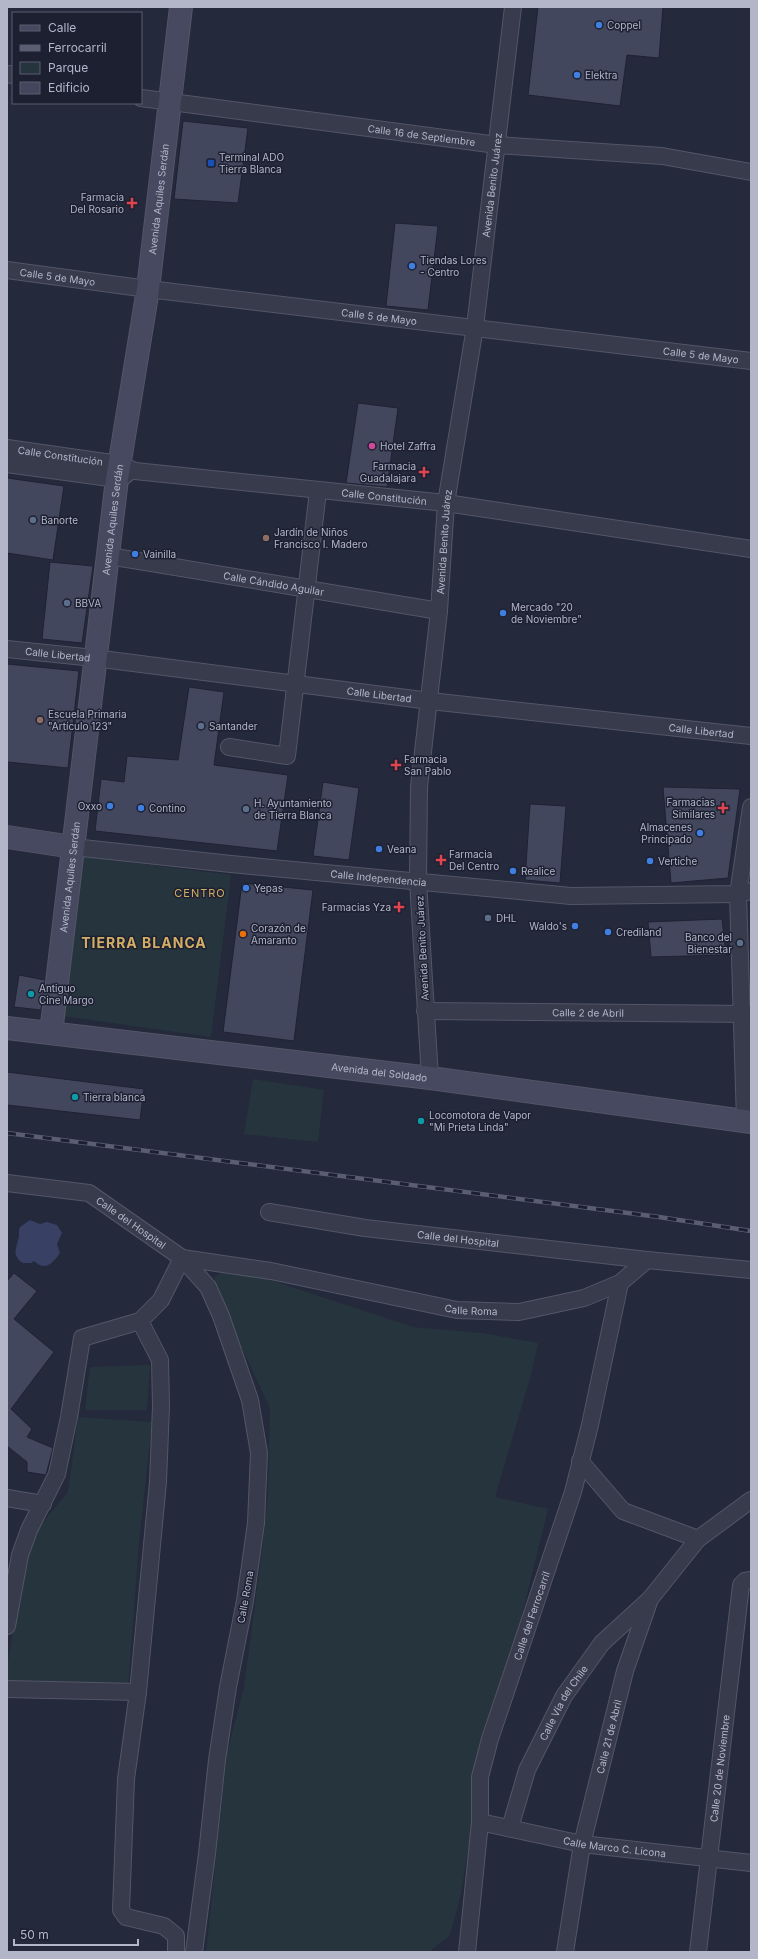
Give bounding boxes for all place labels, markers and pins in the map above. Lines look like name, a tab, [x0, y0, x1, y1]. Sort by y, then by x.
place label: Coppel	[607, 19, 641, 31]
marker: Coppel	[594, 20, 604, 30]
place label: Elektra	[585, 69, 617, 81]
marker: Elektra	[572, 70, 582, 80]
place label: Terminal ADO Tierra Blanca	[219, 151, 284, 175]
marker: Terminal ADO Tierra Blanca	[206, 158, 216, 168]
place label: Farmacia Del Rosario	[70, 191, 124, 215]
marker: Farmacia Del Rosario	[127, 198, 137, 208]
place label: Tiendas Lores - Centro	[420, 254, 487, 278]
marker: Tiendas Lores - Centro	[407, 261, 417, 271]
place label: Hotel Zaffra	[380, 440, 436, 452]
marker: Hotel Zaffra	[367, 441, 377, 451]
place label: Farmacia Guadalajara	[360, 460, 416, 484]
marker: Farmacia Guadalajara	[419, 467, 429, 477]
place label: Banorte	[41, 514, 78, 526]
marker: Banorte	[28, 515, 38, 525]
place label: Jardín de Niños Francisco I. Madero	[274, 526, 367, 550]
marker: Jardín de Niños Francisco I. Madero	[261, 533, 271, 543]
place label: Vainilla	[143, 548, 176, 560]
marker: Vainilla	[130, 549, 140, 559]
place label: BBVA	[75, 597, 101, 609]
marker: BBVA	[62, 598, 72, 608]
place label: Mercado "20 de Noviembre"	[511, 601, 582, 625]
marker: Mercado "20 de Noviembre"	[498, 608, 508, 618]
place label: Escuela Primaria "Artículo 123"	[48, 708, 127, 732]
marker: Escuela Primaria "Artículo 123"	[35, 715, 45, 725]
place label: Santander	[209, 720, 258, 732]
marker: Santander	[196, 721, 206, 731]
place label: Farmacia San Pablo	[404, 753, 451, 777]
marker: Farmacia San Pablo	[391, 760, 401, 770]
place label: Farmacias Similares	[666, 796, 715, 820]
place label: H. Ayuntamiento de Tierra Blanca	[254, 797, 332, 821]
place label: Oxxo	[78, 800, 102, 812]
marker: Oxxo	[105, 801, 115, 811]
place label: Contino	[149, 802, 186, 814]
marker: Contino	[136, 803, 146, 813]
marker: Farmacias Similares	[718, 803, 728, 813]
marker: H. Ayuntamiento de Tierra Blanca	[241, 804, 251, 814]
place label: Almacenes Principado	[640, 821, 692, 845]
marker: Almacenes Principado	[695, 828, 705, 838]
place label: Veana	[387, 843, 416, 855]
marker: Veana	[374, 844, 384, 854]
place label: Farmacia Del Centro	[449, 848, 499, 872]
marker: Farmacia Del Centro	[436, 855, 446, 865]
place label: Vertiche	[658, 855, 697, 867]
marker: Vertiche	[645, 856, 655, 866]
place label: Realice	[521, 865, 555, 877]
marker: Realice	[508, 866, 518, 876]
place label: Yepas	[254, 882, 283, 894]
marker: Yepas	[241, 883, 251, 893]
place label: Farmacias Yza	[322, 901, 391, 913]
marker: Farmacias Yza	[394, 902, 404, 912]
place label: DHL	[496, 912, 517, 924]
marker: DHL	[483, 913, 493, 923]
place label: Waldo's	[529, 920, 567, 932]
marker: Waldo's	[570, 921, 580, 931]
place label: Corazón de Amaranto	[251, 922, 306, 946]
place label: Crediland	[616, 926, 661, 938]
marker: Crediland	[603, 927, 613, 937]
marker: Corazón de Amaranto	[238, 929, 248, 939]
place label: Banco del Bienestar	[685, 931, 732, 955]
marker: Banco del Bienestar	[735, 938, 745, 948]
place label: Antiguo Cine Margo	[39, 982, 94, 1006]
marker: Antiguo Cine Margo	[26, 989, 36, 999]
place label: Tierra blanca	[83, 1091, 145, 1103]
marker: Tierra blanca	[70, 1092, 80, 1102]
place label: Locomotora de Vapor "Mi Prieta Linda"	[429, 1109, 531, 1133]
marker: Locomotora de Vapor "Mi Prieta Linda"	[416, 1116, 426, 1126]

